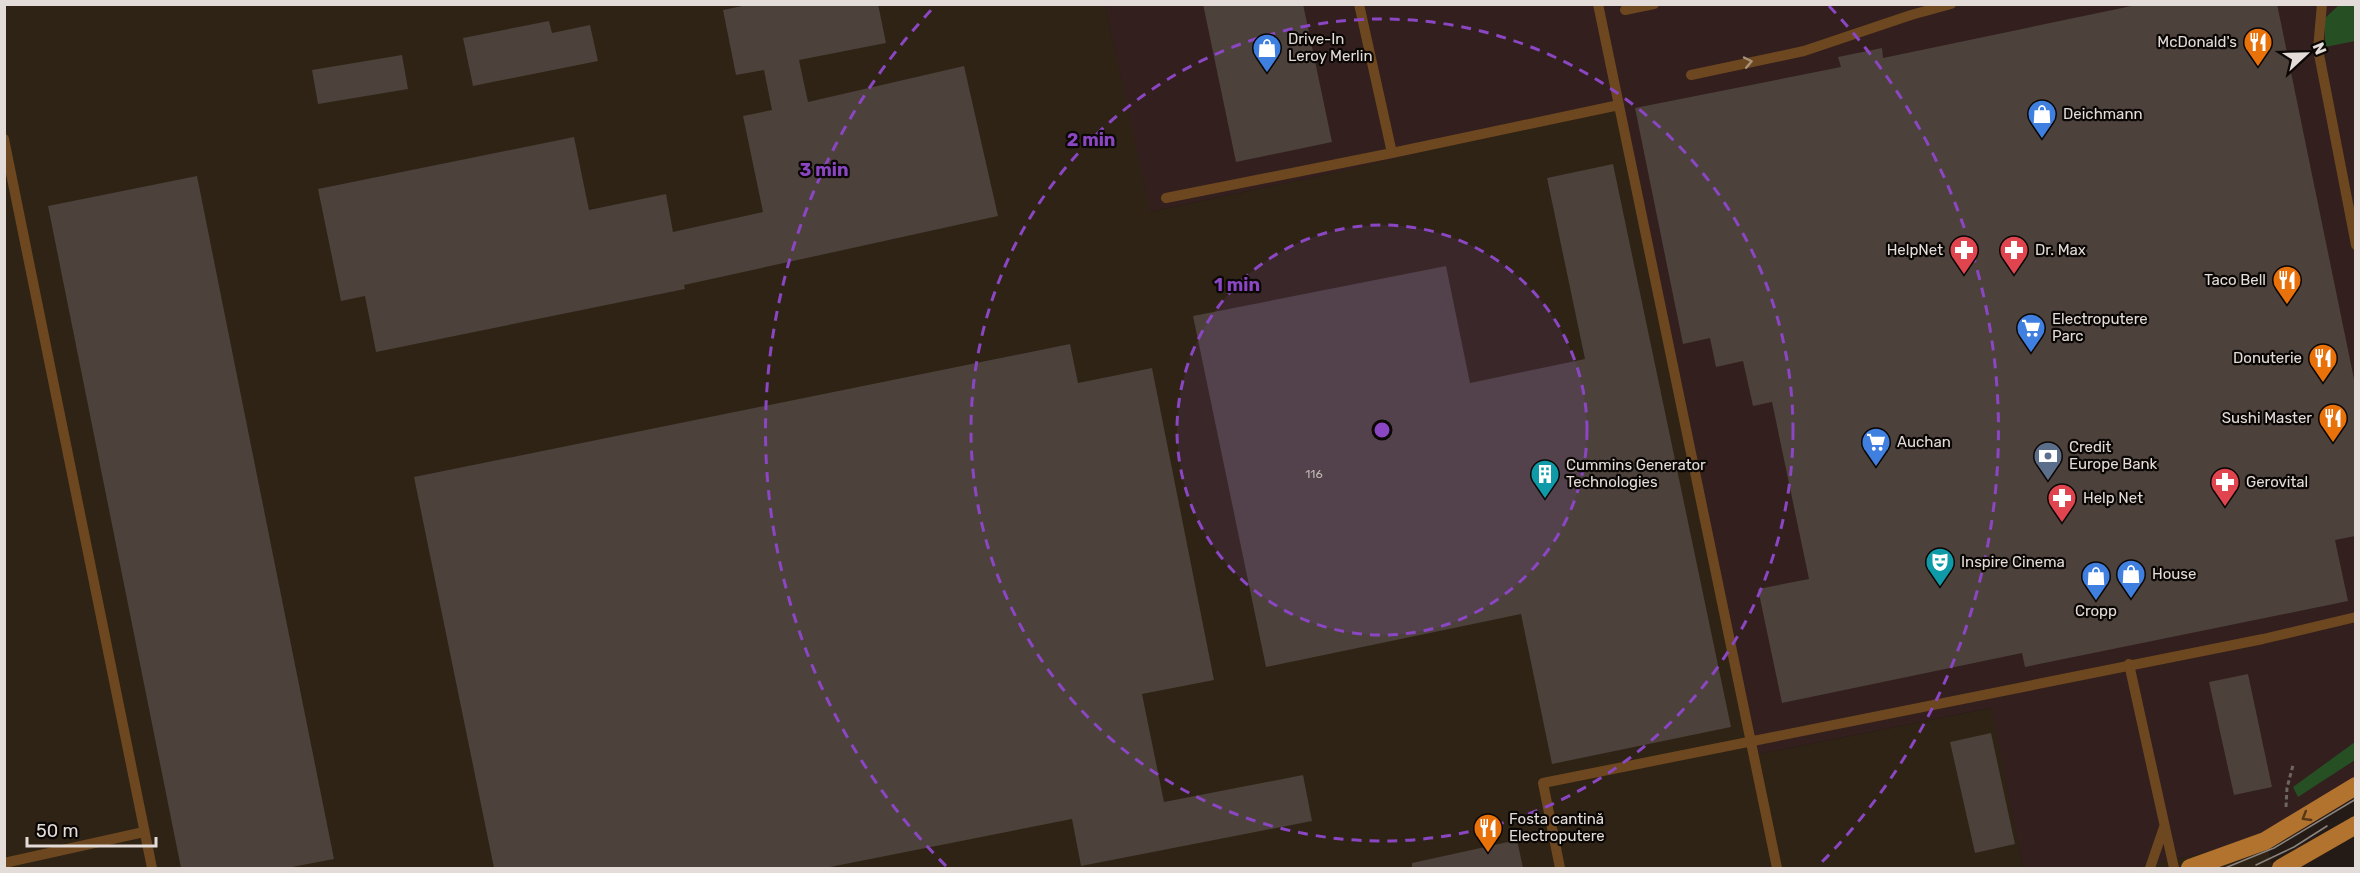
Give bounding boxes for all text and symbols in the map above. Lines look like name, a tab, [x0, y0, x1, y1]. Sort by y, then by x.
north arrow	[2276, 24, 2336, 84]
restaurant icon: McDonald's	[2242, 26, 2274, 68]
place label: Drive-In Leroy Merlin	[1288, 30, 1372, 65]
shop icon: Drive-In Leroy Merlin	[1251, 32, 1283, 74]
place label: McDonald's	[2157, 33, 2237, 51]
text: N	[2308, 40, 2330, 57]
one-way arrow	[1743, 57, 1753, 70]
shop icon: Deichmann	[2026, 98, 2058, 140]
place label: Deichmann	[2063, 105, 2143, 123]
text: 2 min	[1067, 129, 1115, 151]
text: 3 min	[800, 159, 848, 181]
pharmacy icon: HelpNet	[1948, 234, 1980, 276]
pharmacy icon: Dr. Max	[1998, 234, 2030, 276]
place label: HelpNet	[1887, 241, 1943, 259]
place label: Dr. Max	[2035, 241, 2086, 259]
restaurant icon: Taco Bell	[2271, 264, 2303, 306]
place label: Taco Bell	[2204, 271, 2266, 289]
text: 1 min	[1214, 274, 1260, 296]
place label: Electroputere Parc	[2052, 310, 2148, 345]
supermarket icon: Electroputere Parc	[2015, 312, 2047, 354]
restaurant icon: Donuterie	[2307, 342, 2339, 384]
place label: Donuterie	[2233, 349, 2302, 367]
restaurant icon: Sushi Master	[2317, 402, 2349, 444]
place label: Sushi Master	[2222, 409, 2312, 427]
centre of rings	[1372, 420, 1392, 440]
supermarket icon: Auchan	[1860, 426, 1892, 468]
place label: Auchan	[1897, 433, 1951, 451]
place label: Credit Europe Bank	[2069, 438, 2158, 473]
bank icon: Credit Europe Bank	[2032, 440, 2064, 482]
place label: Cummins Generator Technologies	[1566, 456, 1706, 491]
building icon: Cummins Generator Technologies	[1529, 458, 1561, 500]
pharmacy icon: Gerovital	[2209, 466, 2241, 508]
house number: 116	[1305, 467, 1323, 481]
place label: Gerovital	[2246, 473, 2308, 491]
pharmacy icon: Help Net	[2046, 482, 2078, 524]
place label: Help Net	[2083, 489, 2143, 507]
theatre icon: Inspire Cinema	[1924, 546, 1956, 588]
place label: Inspire Cinema	[1961, 553, 2065, 571]
shop icon: House	[2115, 558, 2147, 600]
shop icon: Cropp	[2080, 560, 2112, 602]
place label: House	[2152, 565, 2196, 583]
place label: Cropp	[2075, 602, 2117, 620]
one-way arrow	[2302, 809, 2312, 821]
scale bar	[27, 810, 156, 848]
place label: Fosta cantină Electroputere	[1509, 810, 1605, 845]
restaurant icon: Fosta cantină Electroputere	[1472, 812, 1504, 854]
text: 50 m	[36, 820, 79, 842]

